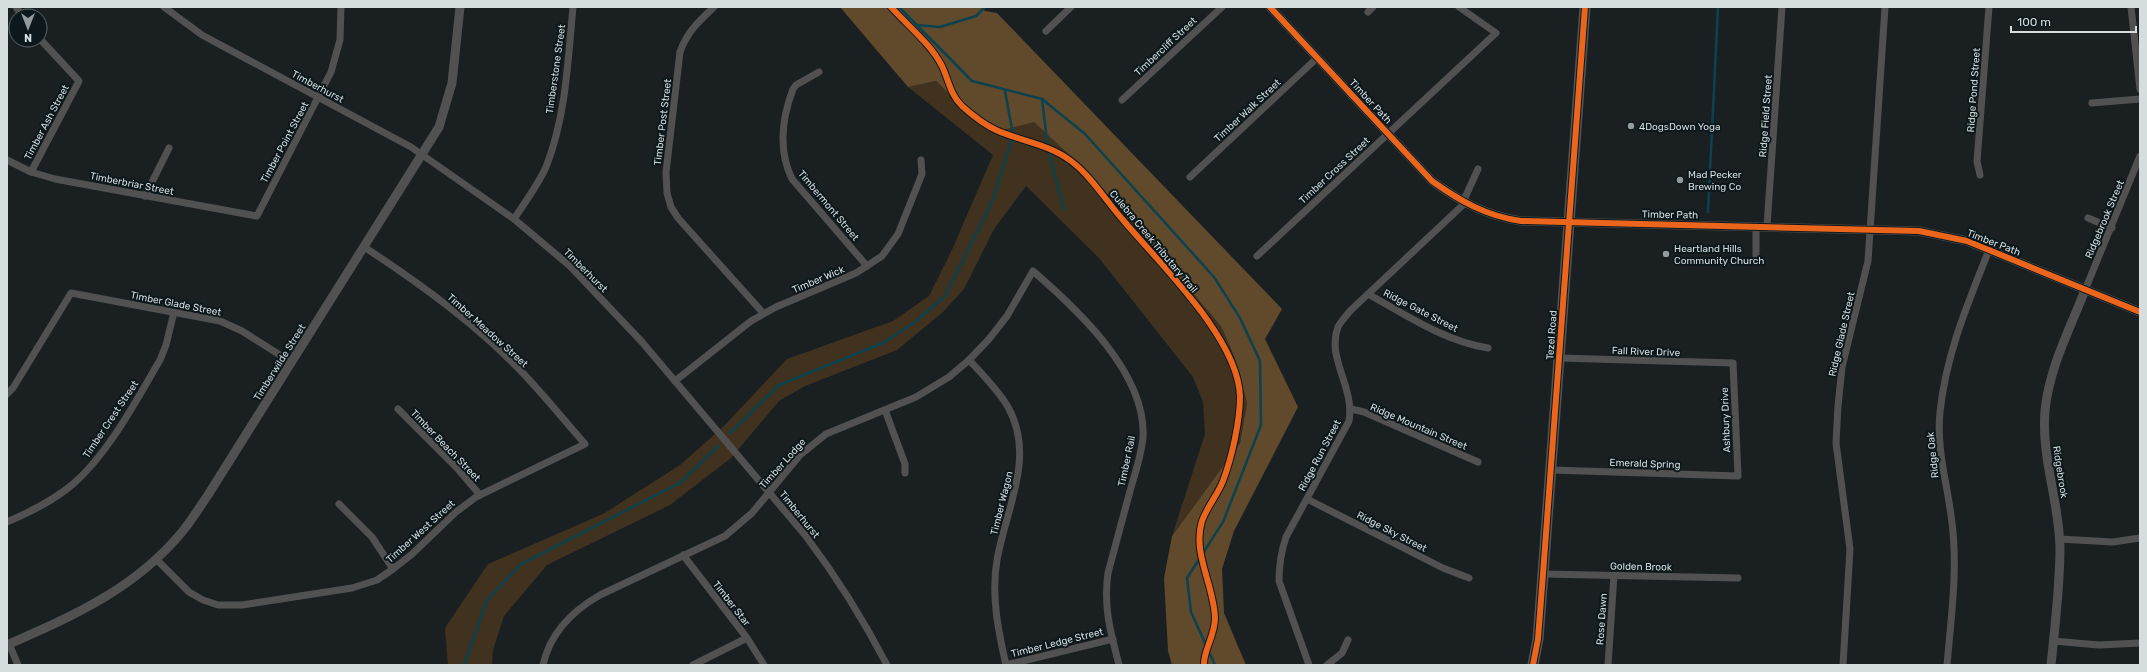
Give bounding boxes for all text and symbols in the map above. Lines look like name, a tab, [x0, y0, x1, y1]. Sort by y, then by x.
north arrow	[8, 8, 48, 48]
scale bar	[2011, 8, 2136, 34]
street label: Timbercliff Street	[1132, 15, 1199, 79]
text: 100 m	[2017, 15, 2051, 29]
street label: Timberstone Street	[544, 24, 568, 115]
text: N	[24, 31, 32, 44]
street label: Ridge Pond Street	[1965, 47, 1983, 133]
street label: Timberhurst	[289, 68, 346, 106]
street label: Ridge Field Street	[1757, 74, 1775, 158]
street label: Timber Walk Street	[1212, 77, 1284, 145]
street label: Timber Path	[1347, 77, 1394, 126]
street label: Timber Post Street	[652, 78, 674, 166]
street label: Timber Ash Street	[22, 83, 72, 162]
street label: Timber Point Street	[258, 100, 311, 185]
marker: 4DogsDown Yoga	[1626, 121, 1636, 131]
place label: 4DogsDown Yoga	[1639, 121, 1721, 133]
street label: Timber Cross Street	[1297, 135, 1373, 207]
street label: Timbermont Street	[795, 168, 861, 243]
place label: Mad Pecker Brewing Co	[1688, 169, 1742, 193]
street label: Timberbriar Street	[89, 170, 175, 198]
marker: Mad Pecker Brewing Co	[1675, 175, 1685, 185]
street label: Ridgebrook Street	[2083, 178, 2127, 260]
street label: Culebra Creek Tributary Trail	[1107, 188, 1200, 295]
street label: Timber Path	[1642, 209, 1698, 221]
street label: Timber Path	[1965, 227, 2022, 259]
place label: Heartland Hills Community Church	[1674, 243, 1764, 267]
street label: Timberhurst	[561, 246, 610, 295]
marker: Heartland Hills Community Church	[1661, 249, 1671, 259]
street label: Timber Wick	[790, 263, 847, 296]
street label: Ridge Gate Street	[1381, 287, 1460, 335]
street label: Timber Glade Street	[129, 289, 222, 319]
street label: Timber Meadow Street	[445, 291, 530, 370]
street label: Ridge Glade Street	[1826, 291, 1858, 378]
street label: Tezel Road	[1544, 310, 1560, 360]
street label: Timberwilde Street	[251, 322, 308, 403]
street label: Fall River Drive	[1612, 345, 1681, 359]
street label: Timber Crest Street	[80, 378, 141, 461]
street label: Ashbury Drive	[1719, 387, 1733, 453]
street label: Ridge Mountain Street	[1368, 401, 1469, 453]
street label: Timber Beach Street	[408, 407, 483, 484]
street label: Ridge Run Street	[1296, 418, 1344, 493]
street label: Ridge Oak	[1925, 430, 1941, 479]
street label: Timber Rail	[1116, 435, 1138, 488]
street label: Timber Lodge	[757, 436, 809, 491]
street label: Ridgebrook	[2050, 445, 2070, 500]
street label: Emerald Spring	[1609, 457, 1681, 471]
street label: Timber Wagon	[988, 470, 1016, 537]
street label: Timberhurst	[777, 489, 822, 541]
street label: Timber West Street	[384, 498, 458, 566]
street label: Ridge Sky Street	[1355, 509, 1429, 555]
street label: Golden Brook	[1610, 560, 1673, 574]
street label: Timber Star	[710, 579, 753, 629]
street label: Rose Dawn	[1594, 593, 1610, 645]
street label: Timber Ledge Street	[1010, 626, 1105, 660]

